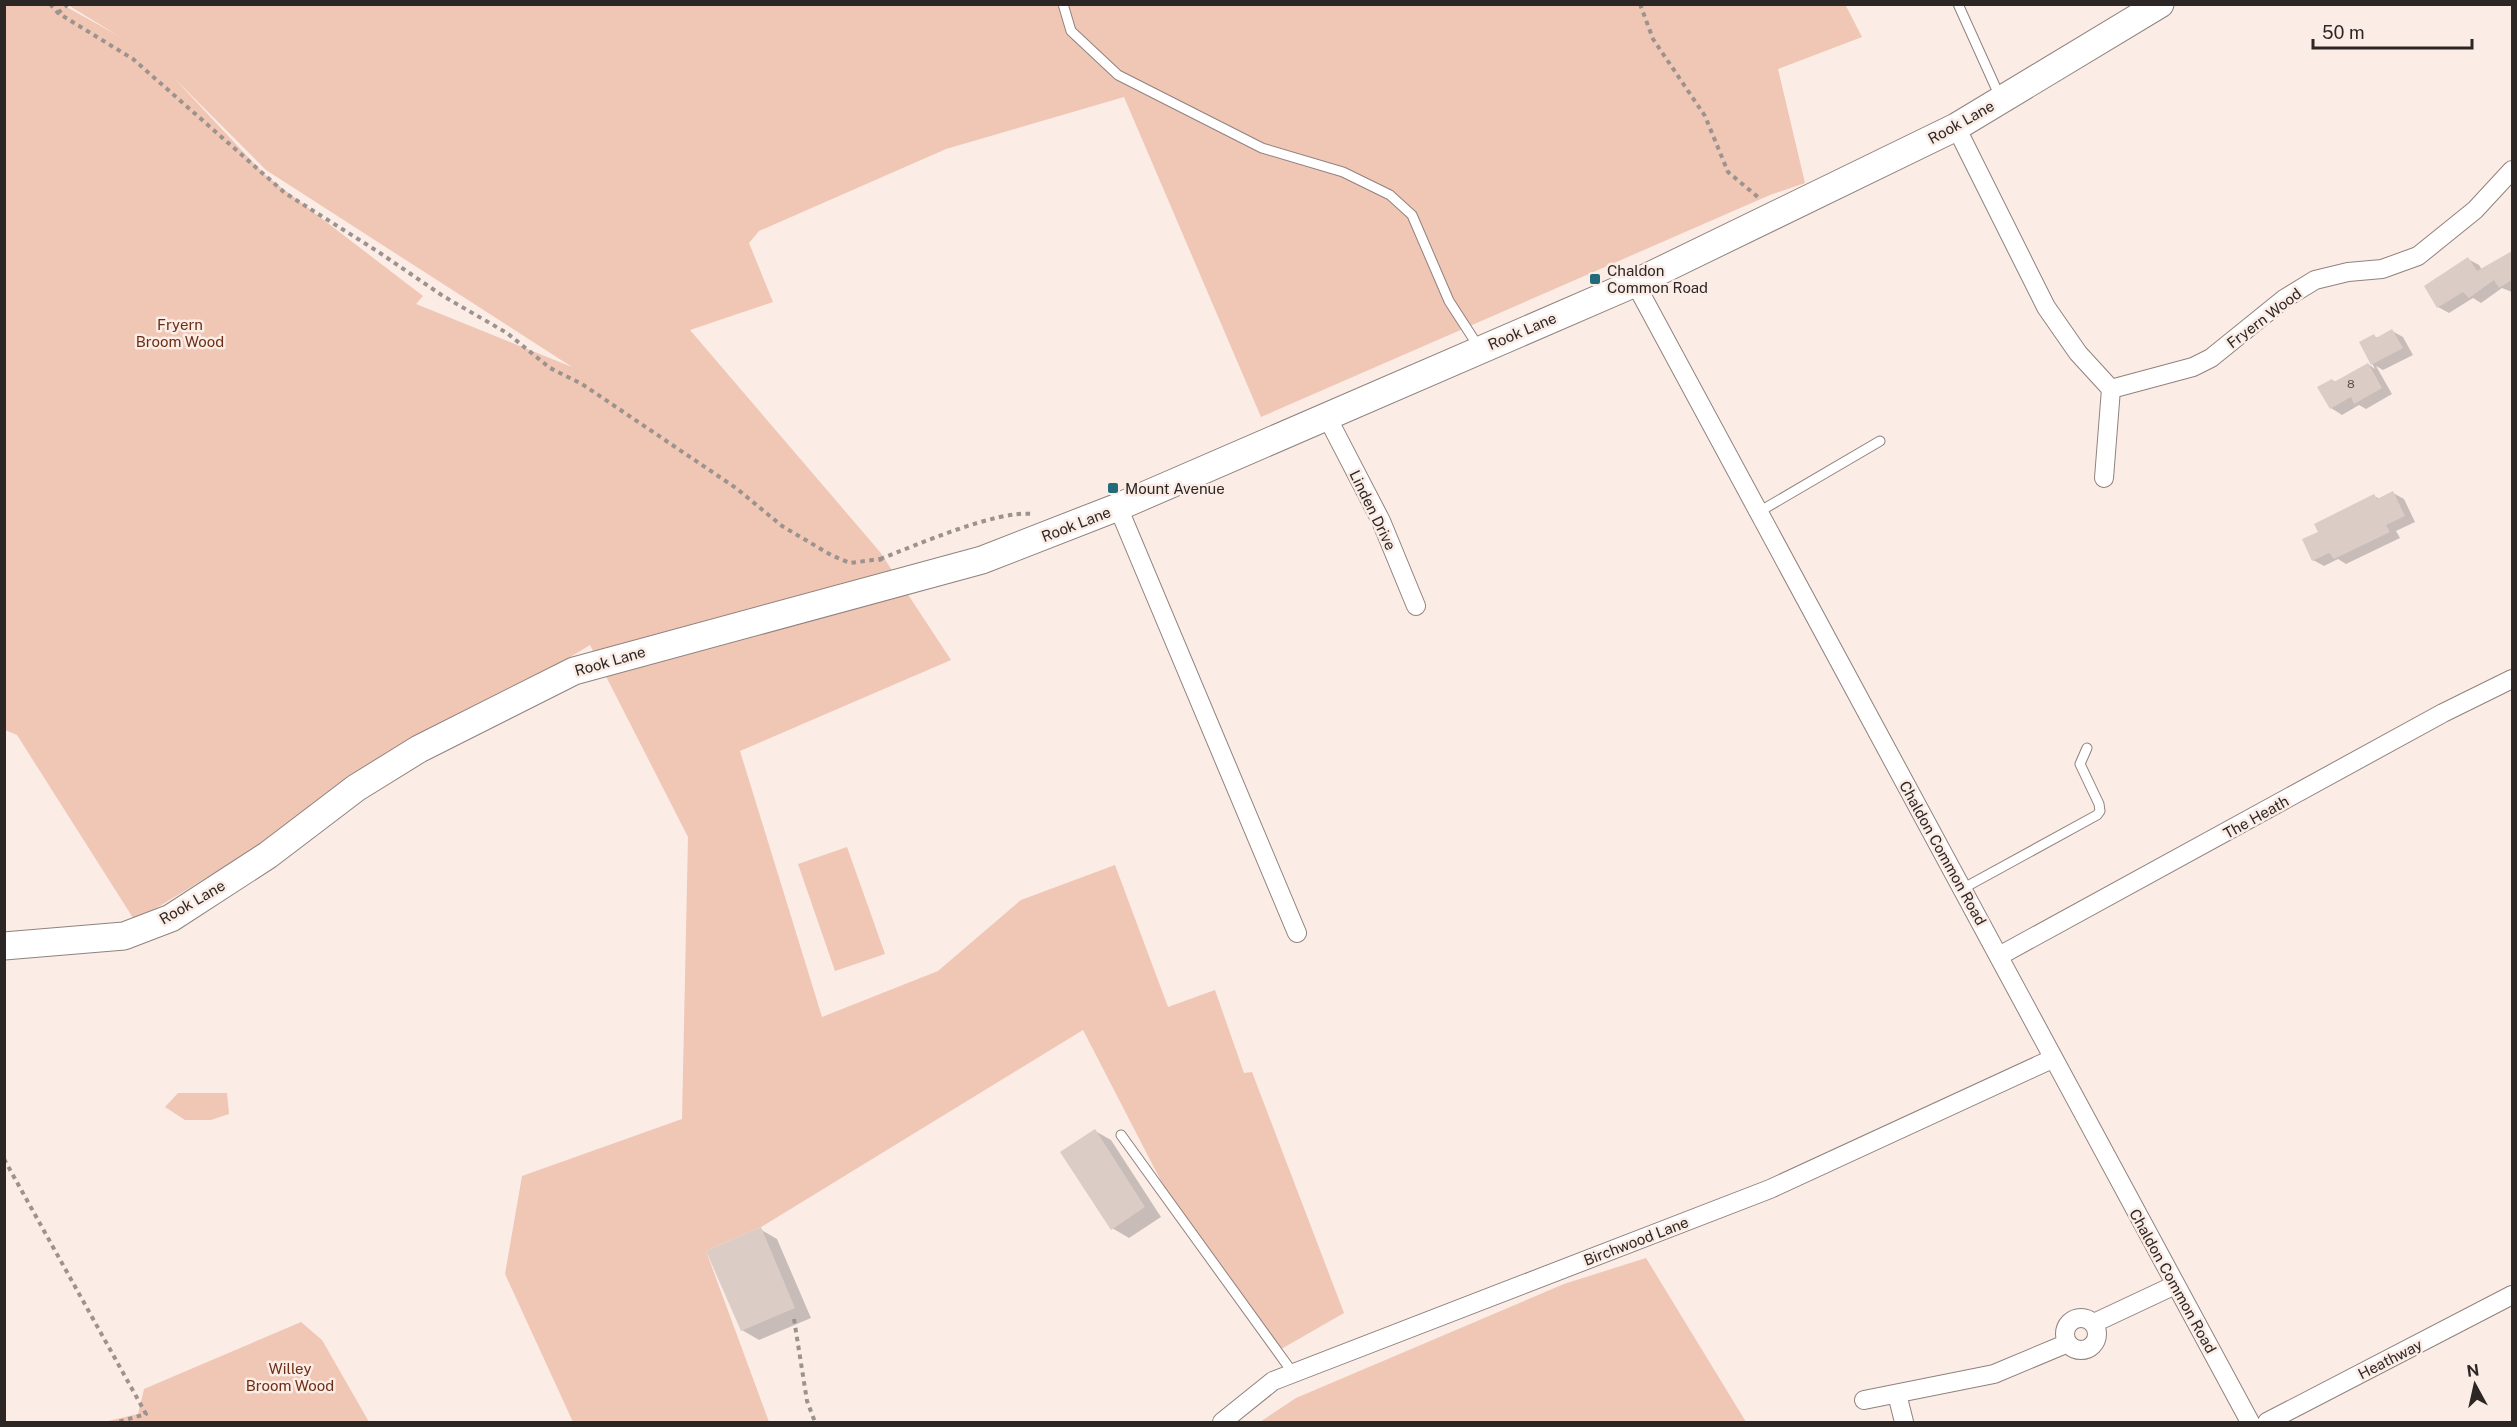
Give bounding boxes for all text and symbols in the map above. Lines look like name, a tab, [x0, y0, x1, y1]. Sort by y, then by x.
scale bar	[2313, 12, 2472, 50]
text: 50 m	[2322, 22, 2365, 43]
street label: Rook Lane	[1925, 97, 1997, 147]
place label: Chaldon Common Road	[1607, 262, 1708, 296]
marker: Chaldon Common Road	[1588, 272, 1602, 286]
street label: Fryern Wood	[2223, 285, 2305, 351]
street label: Rook Lane	[1485, 309, 1559, 353]
park label: Fryern Broom Wood	[136, 316, 224, 350]
house number: 8	[2347, 377, 2355, 391]
street label: Linden Drive	[1346, 467, 1400, 553]
place label: Mount Avenue	[1125, 480, 1225, 497]
marker: Mount Avenue	[1106, 481, 1120, 495]
street label: Rook Lane	[1039, 503, 1113, 545]
street label: Rook Lane	[573, 643, 647, 679]
street label: Chaldon Common Road	[1896, 778, 1990, 928]
street label: The Heath	[2220, 792, 2292, 842]
street label: Rook Lane	[156, 876, 228, 928]
street label: Chaldon Common Road	[2126, 1206, 2220, 1356]
street label: Birchwood Lane	[1581, 1213, 1691, 1269]
street label: Heathway	[2355, 1336, 2425, 1382]
north arrow	[2445, 1355, 2505, 1415]
park label: Willey Broom Wood	[246, 1360, 334, 1394]
text: N	[2465, 1360, 2481, 1381]

